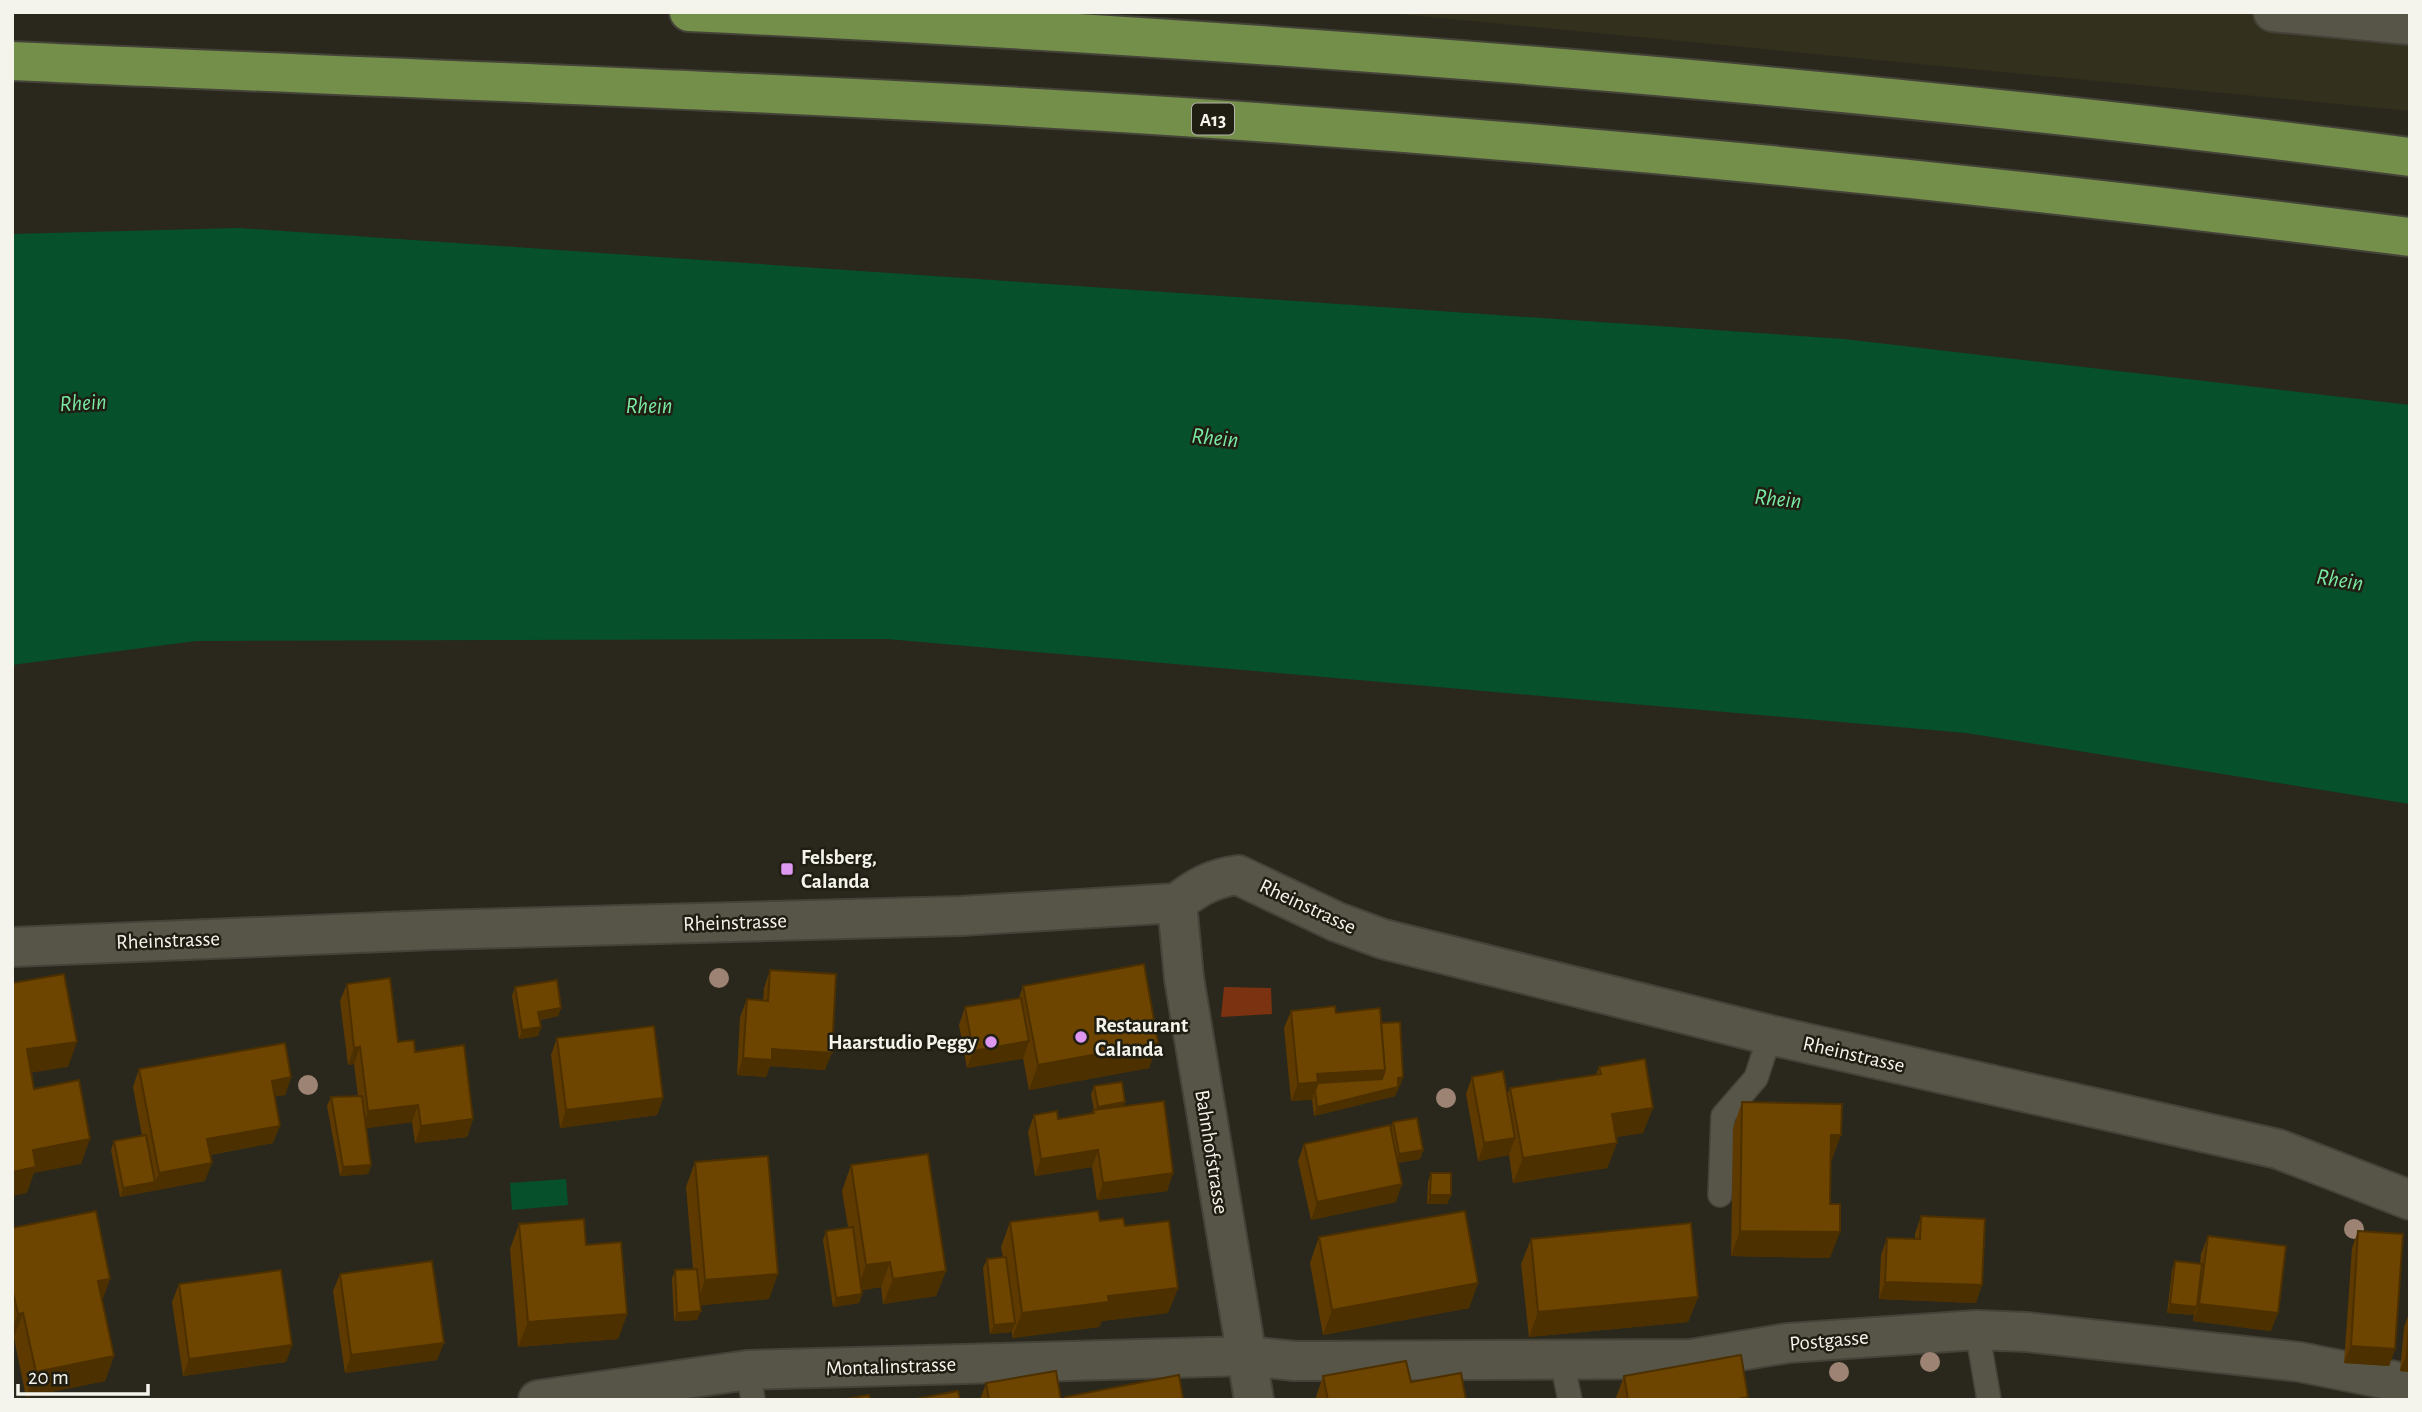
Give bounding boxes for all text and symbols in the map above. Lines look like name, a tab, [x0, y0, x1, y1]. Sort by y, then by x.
road number: A13	[1192, 104, 1234, 134]
water label: Rhein	[59, 391, 107, 416]
water label: Rhein	[625, 395, 673, 418]
water label: Rhein	[1190, 425, 1240, 452]
water label: Rhein	[1753, 486, 1803, 513]
water label: Rhein	[2315, 565, 2365, 596]
place label: Felsberg, Calanda	[801, 847, 877, 892]
marker: Felsberg, Calanda	[779, 861, 795, 877]
street label: Rheinstrasse	[1256, 875, 1359, 938]
street label: Rheinstrasse	[683, 910, 787, 935]
street label: Rheinstrasse	[116, 928, 220, 953]
place label: Restaurant Calanda	[1095, 1015, 1188, 1060]
marker: Restaurant Calanda	[1073, 1029, 1089, 1045]
place label: Haarstudio Peggy	[828, 1032, 978, 1053]
street label: Rheinstrasse	[1801, 1033, 1907, 1076]
marker: Haarstudio Peggy	[983, 1034, 999, 1050]
street label: Bahnhofstrasse	[1191, 1088, 1232, 1216]
street label: Postgasse	[1789, 1327, 1869, 1354]
scale bar	[18, 1352, 147, 1396]
street label: Montalinstrasse	[825, 1354, 957, 1379]
text: 20 m	[28, 1367, 69, 1388]

